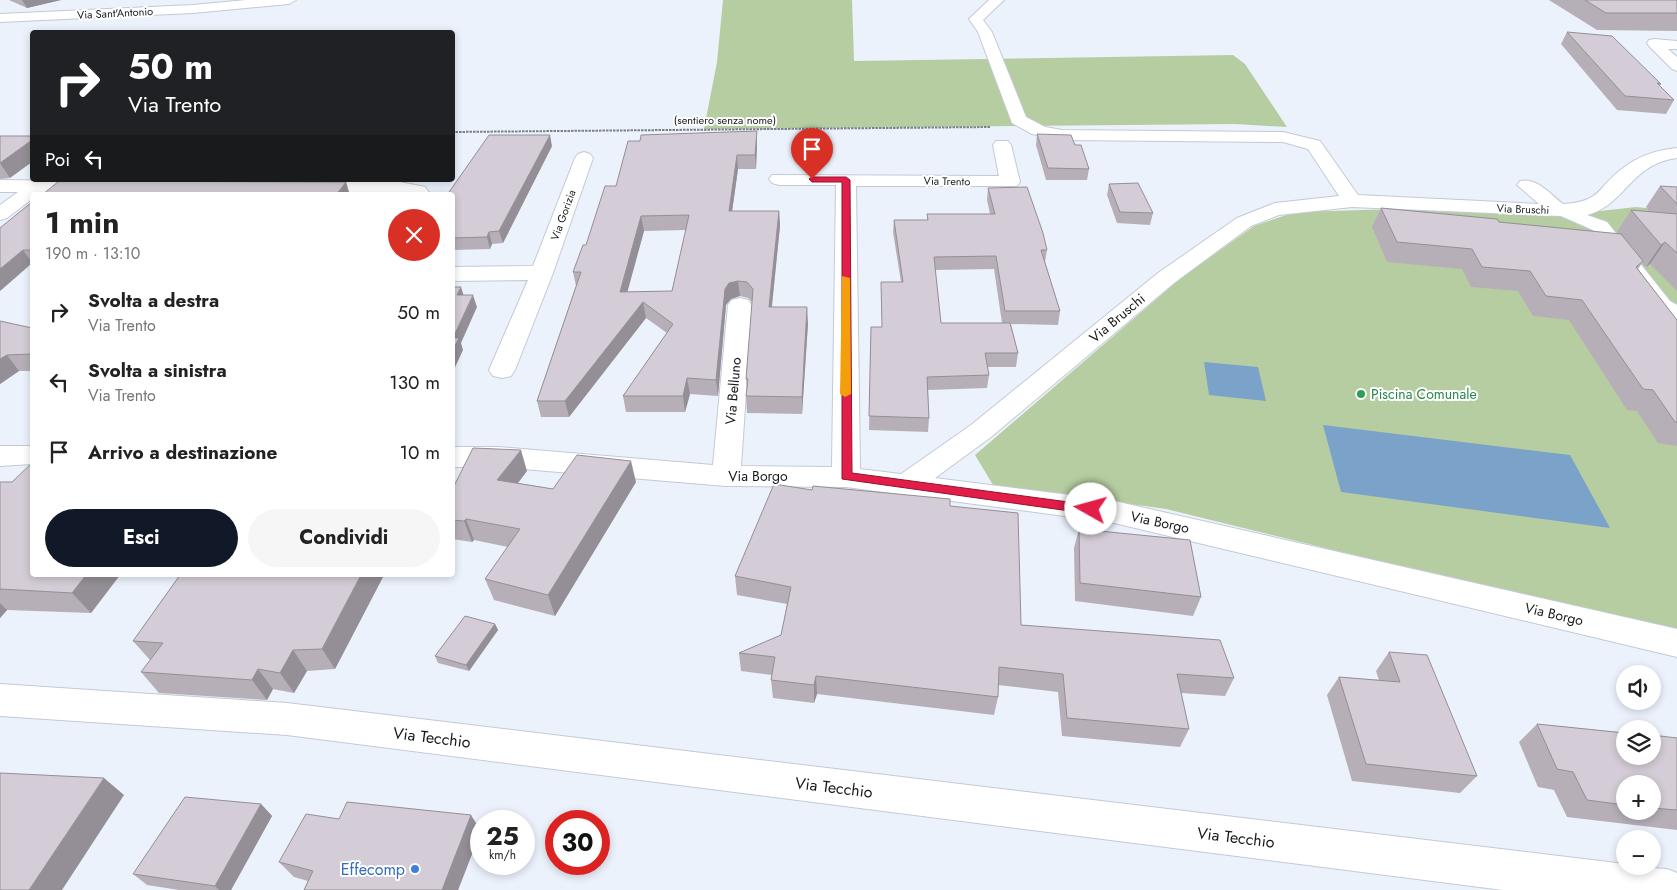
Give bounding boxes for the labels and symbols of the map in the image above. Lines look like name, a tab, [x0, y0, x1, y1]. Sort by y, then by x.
street label: Via Sant'Antonio	[77, 3, 153, 23]
street label: (sentiero senza nome)	[674, 112, 776, 128]
pin	[791, 128, 833, 179]
street label: Via Trento	[924, 173, 970, 189]
street label: Via Gorizia	[546, 187, 580, 243]
street label: Via Bruschi	[1496, 200, 1550, 218]
street label: Via Bruschi	[1085, 289, 1149, 347]
street label: Via Belluno	[720, 356, 746, 426]
place label: Piscina Comunale	[1371, 384, 1477, 404]
marker: Piscina Comunale	[1355, 388, 1367, 400]
street label: Via Borgo	[728, 466, 788, 486]
position arrow	[1064, 482, 1116, 534]
street label: Via Borgo	[1129, 506, 1192, 538]
street label: Via Borgo	[1523, 598, 1586, 631]
street label: Via Tecchio	[392, 721, 472, 754]
street label: Via Tecchio	[794, 771, 874, 804]
speed limit sign: 30	[545, 810, 610, 875]
street label: Via Tecchio	[1196, 821, 1276, 854]
place label: Effecomp	[341, 858, 405, 881]
marker: Effecomp	[409, 863, 421, 875]

